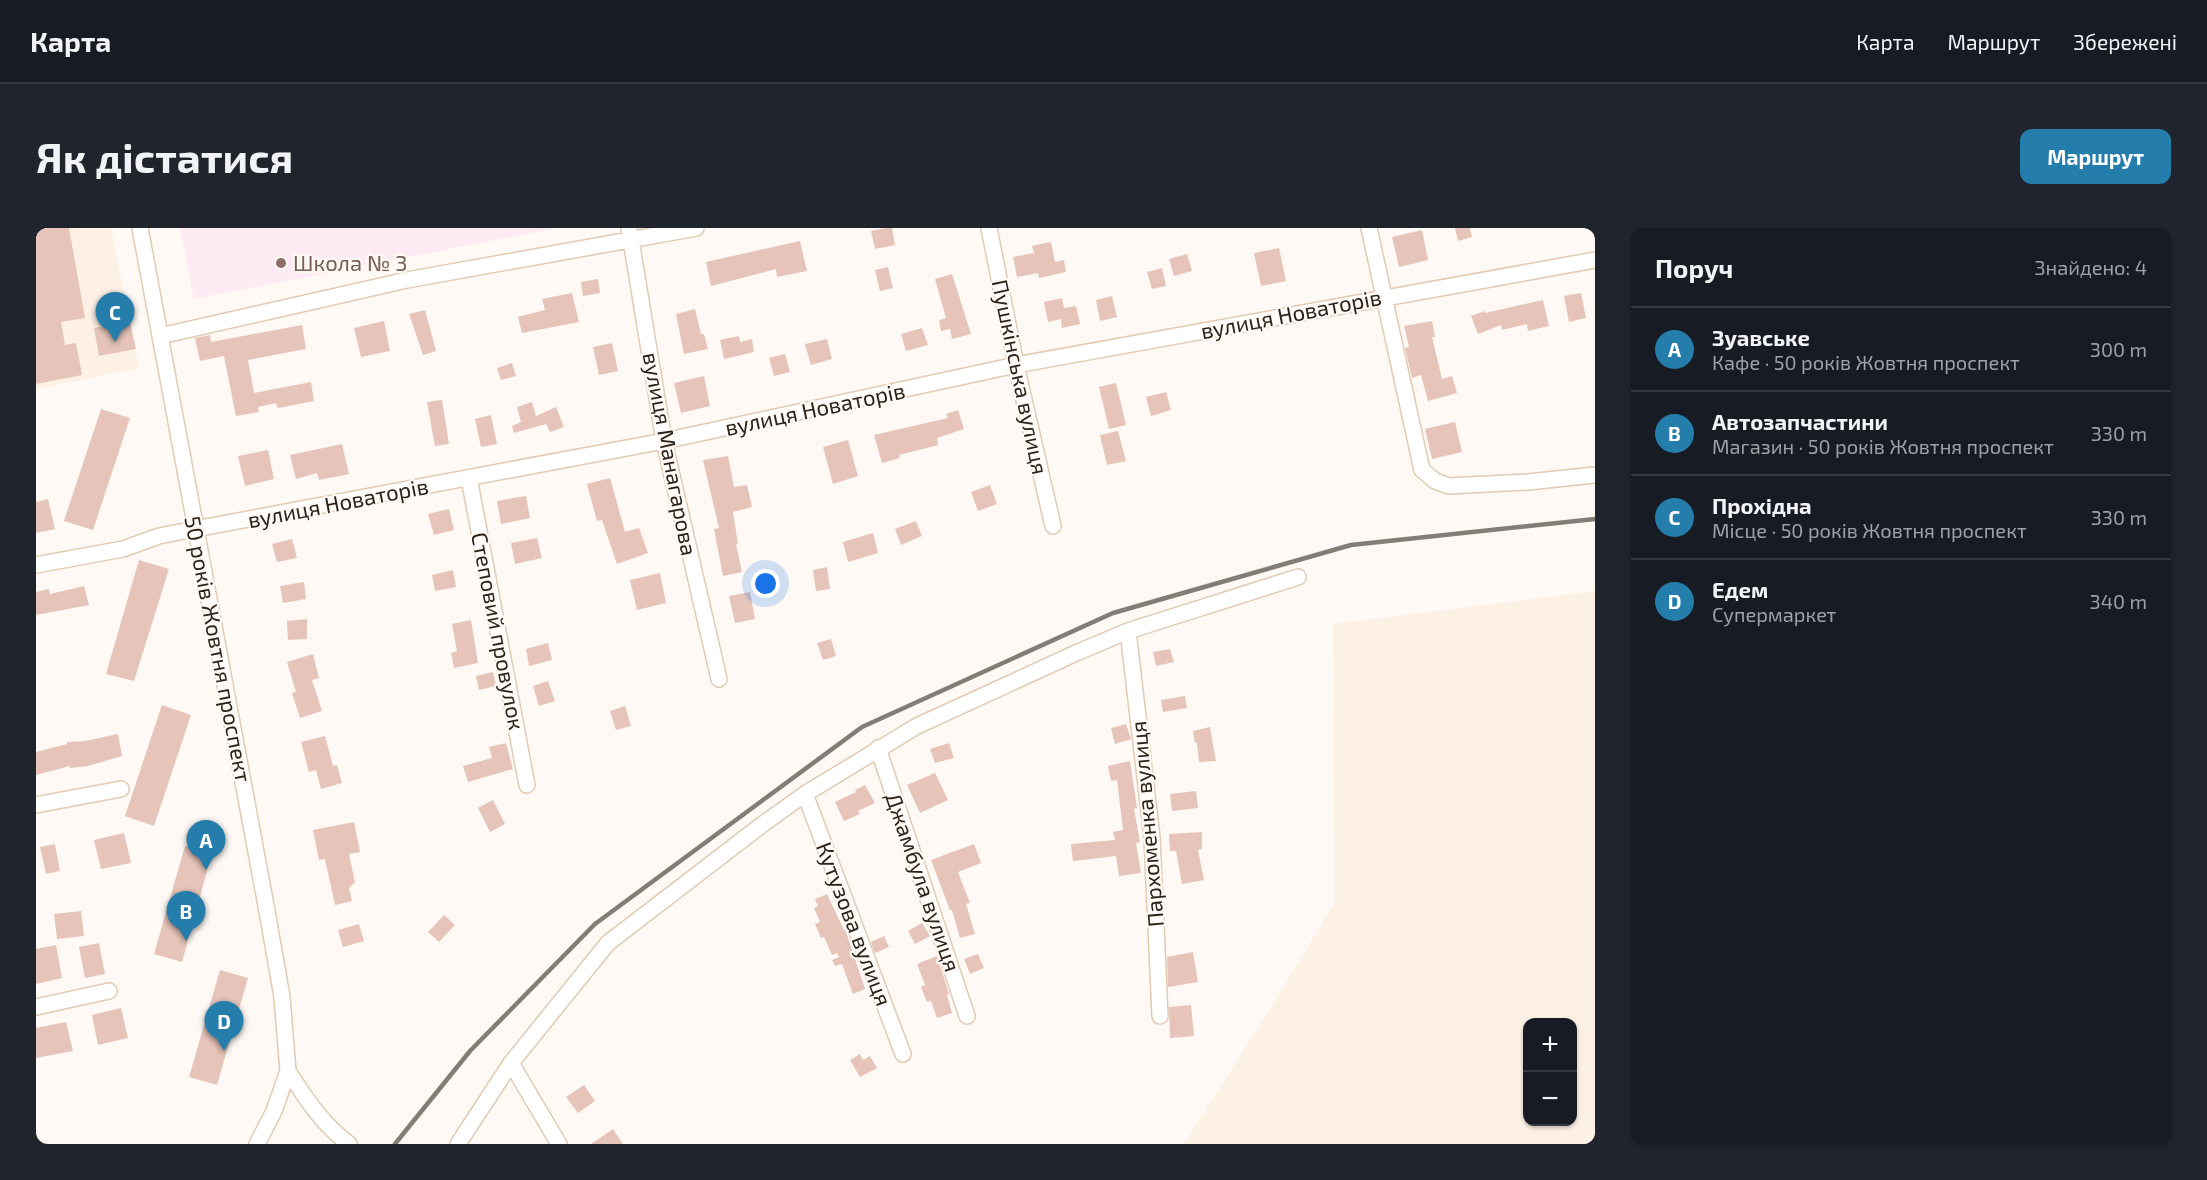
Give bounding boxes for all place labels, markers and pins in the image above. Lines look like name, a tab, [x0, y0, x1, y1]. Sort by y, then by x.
place label: Школа № 3	[293, 249, 408, 275]
marker: Школа № 3	[274, 256, 288, 270]
pin: C	[96, 292, 134, 342]
pin: A	[186, 820, 226, 870]
pin: B	[166, 892, 206, 941]
pin: D	[204, 1002, 243, 1051]

